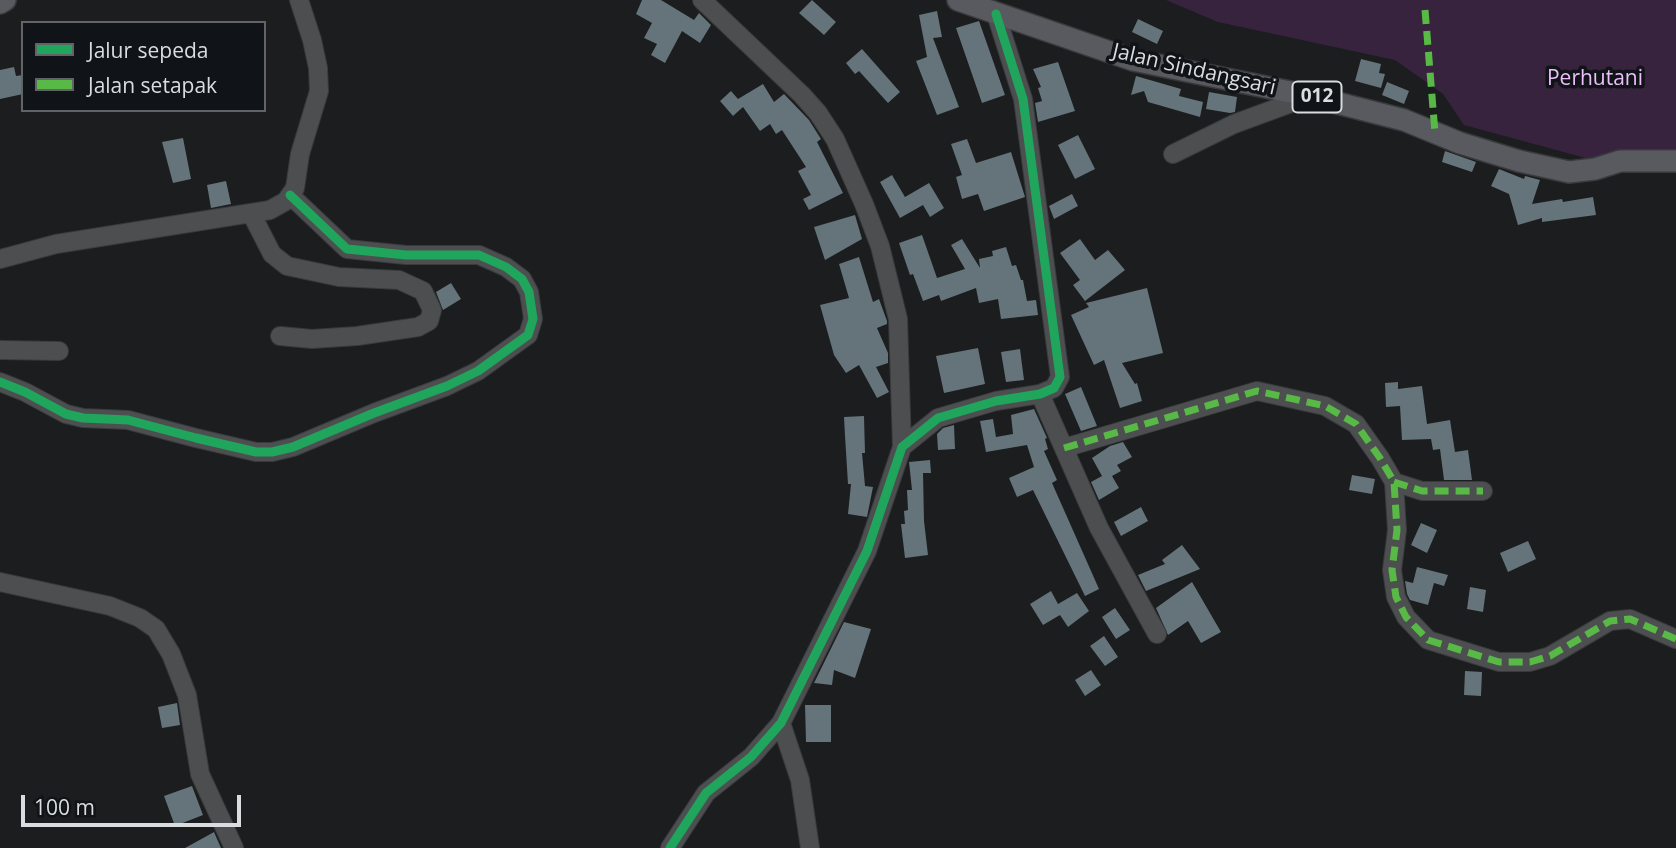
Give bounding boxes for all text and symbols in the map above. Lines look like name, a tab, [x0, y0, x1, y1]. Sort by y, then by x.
legend	[21, 21, 266, 112]
text: Jalur sepeda	[88, 36, 208, 64]
street label: Jalan Sindangsari	[1110, 39, 1278, 101]
park label: Perhutani	[1547, 66, 1643, 92]
text: Jalan setapak	[88, 71, 217, 99]
road number: 012	[1292, 82, 1342, 113]
scale bar	[24, 782, 245, 826]
text: 100 m	[34, 793, 95, 821]

